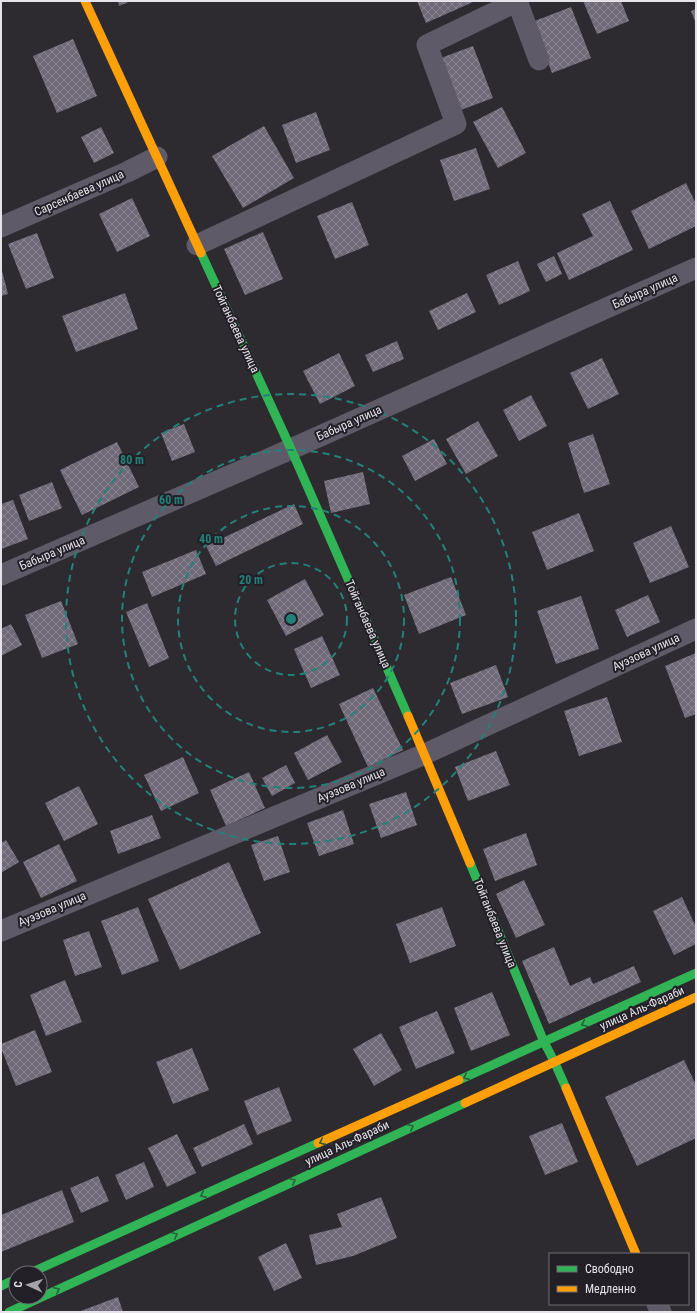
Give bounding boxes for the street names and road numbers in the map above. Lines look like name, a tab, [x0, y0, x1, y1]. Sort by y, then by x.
street label: Сарсенбаева улица	[32, 167, 126, 219]
street label: Бабыра улица	[610, 270, 680, 312]
street label: Тойганбаева улица	[210, 283, 262, 375]
street label: Бабыра улица	[314, 402, 384, 444]
street label: Бабыра улица	[17, 533, 87, 573]
street label: Тойганбаева улица	[342, 578, 394, 670]
street label: Ауэзова улица	[610, 630, 682, 674]
street label: Ауэзова улица	[315, 764, 387, 806]
street label: Тойганбаева улица	[471, 876, 519, 970]
street label: Ауэзова улица	[16, 888, 88, 930]
street label: улица Аль-Фараби	[598, 983, 686, 1033]
street label: улица Аль-Фараби	[303, 1117, 391, 1169]

